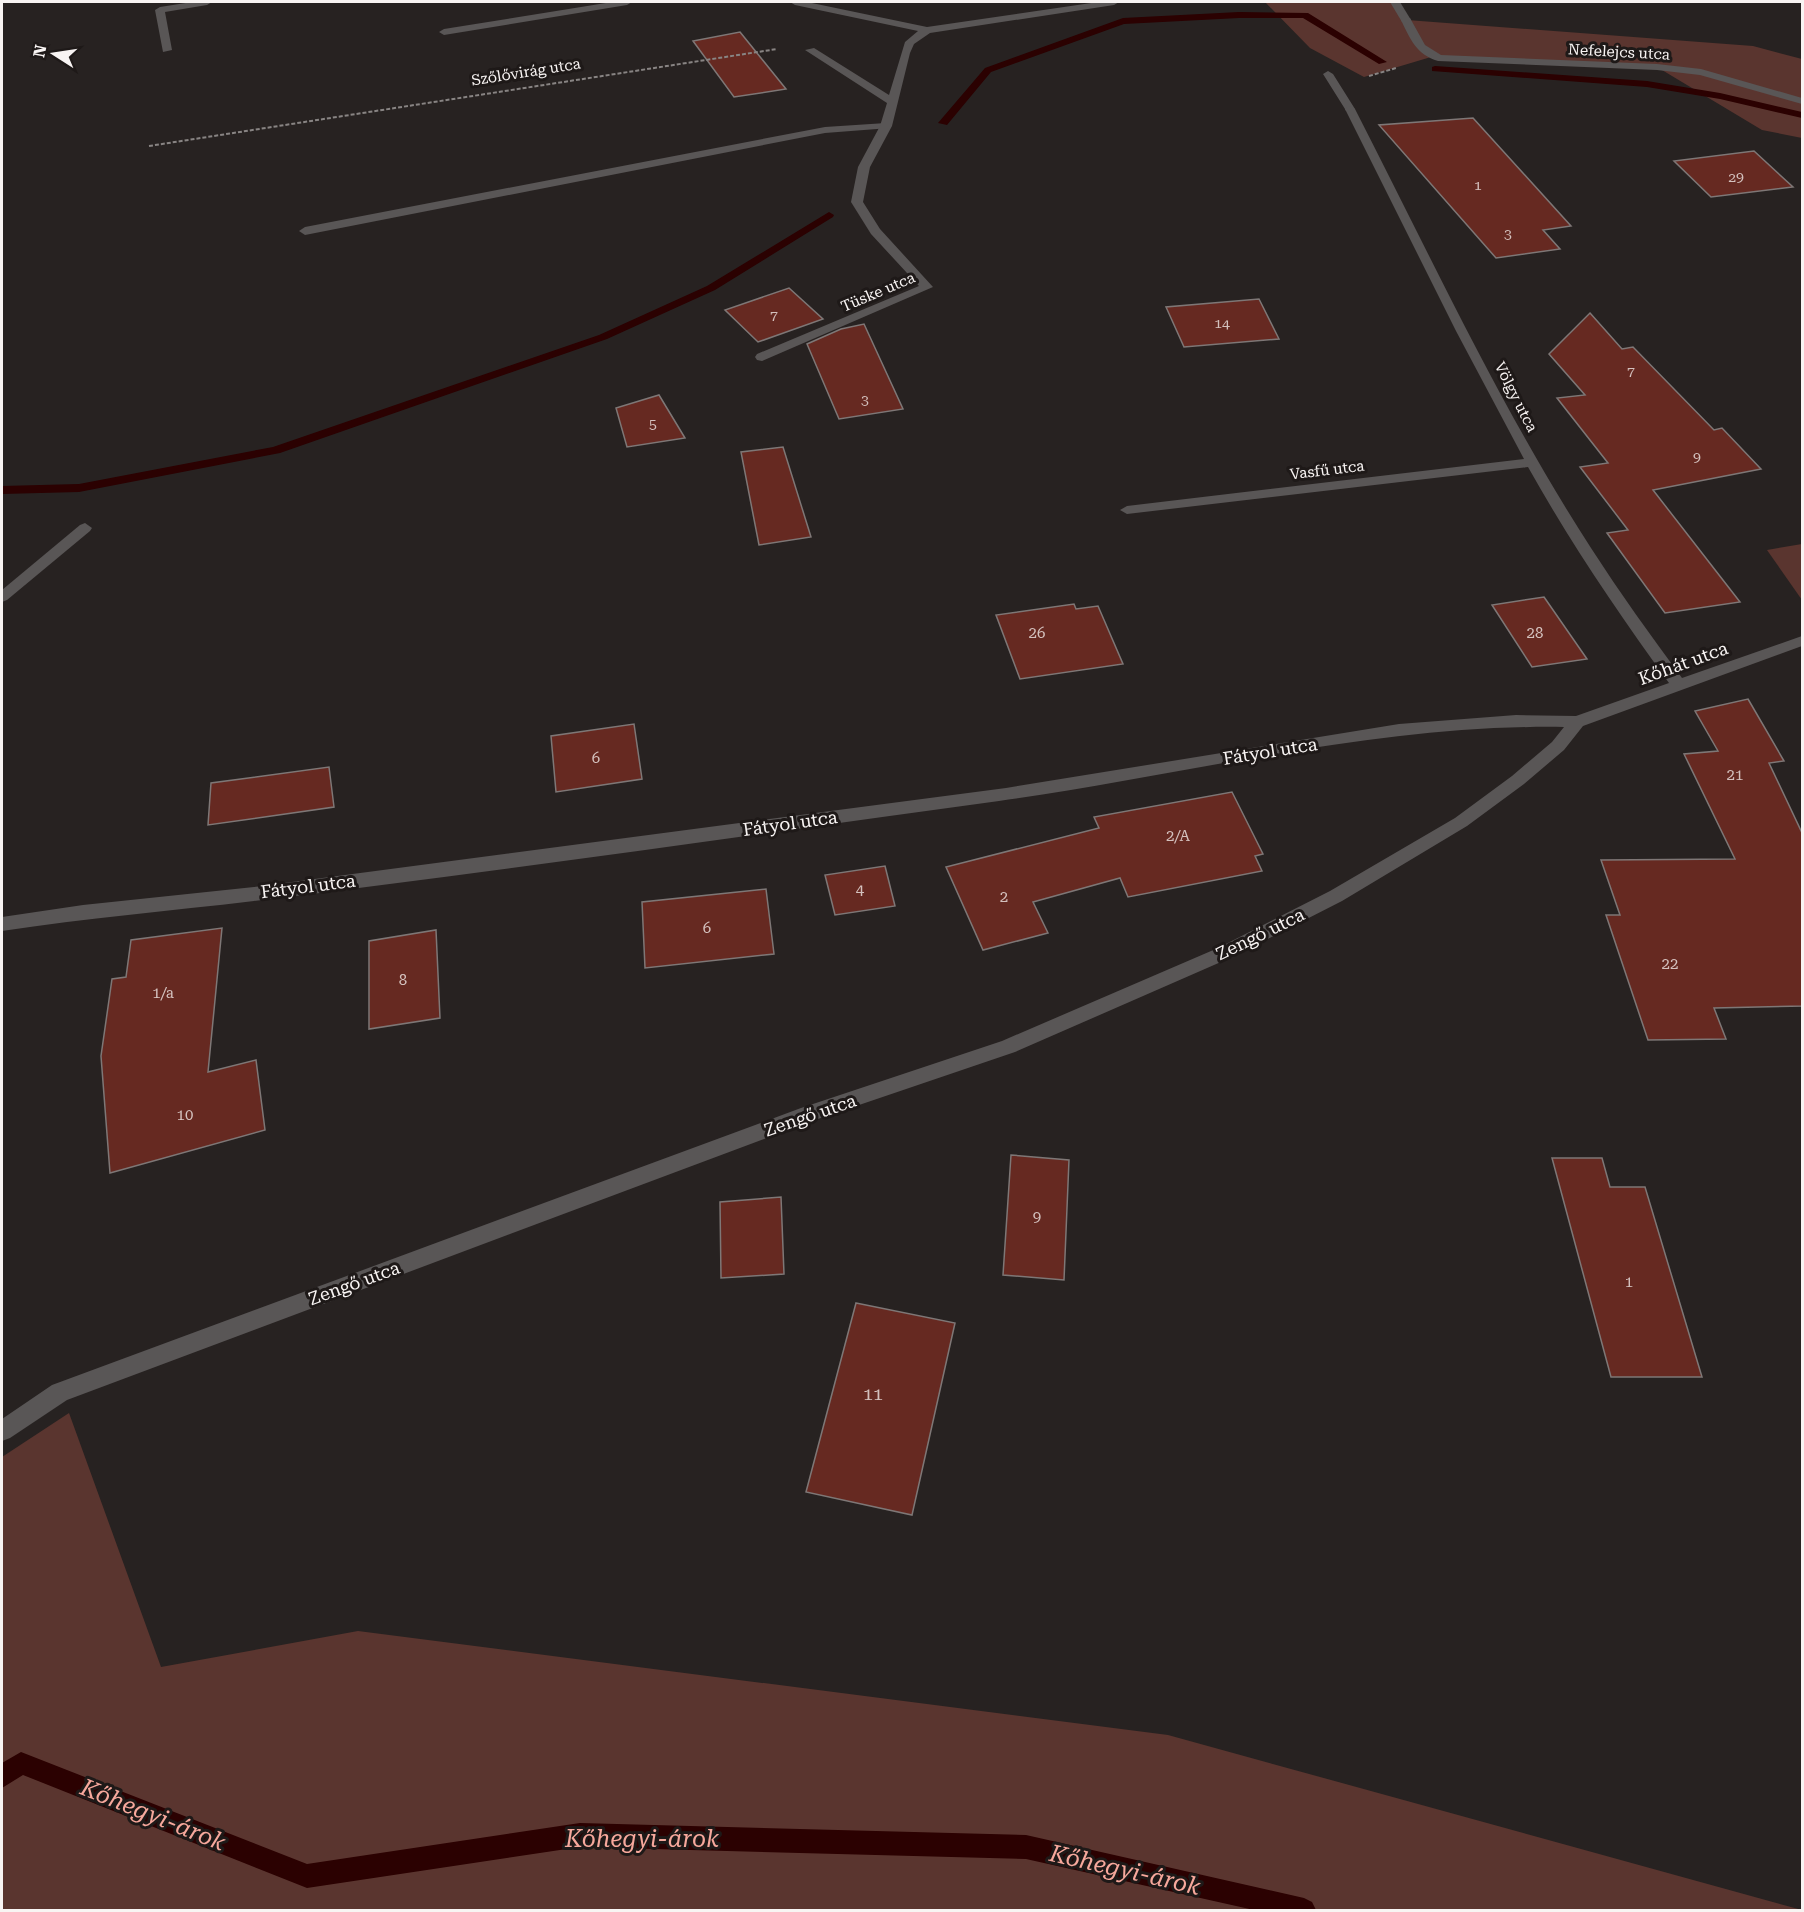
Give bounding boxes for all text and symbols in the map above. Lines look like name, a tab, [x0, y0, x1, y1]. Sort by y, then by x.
north arrow	[24, 24, 84, 84]
street label: Nefelejcs utca	[1568, 40, 1670, 64]
text: N	[29, 43, 50, 59]
street label: Szőlővirág utca	[470, 54, 582, 90]
house number: 29	[1728, 169, 1744, 185]
house number: 1	[1474, 177, 1482, 193]
house number: 3	[1504, 226, 1512, 242]
street label: Tüske utca	[838, 268, 918, 316]
house number: 7	[770, 307, 778, 323]
house number: 14	[1214, 315, 1230, 331]
street label: Völgy utca	[1491, 359, 1541, 435]
house number: 7	[1627, 363, 1635, 379]
house number: 3	[861, 392, 869, 408]
house number: 5	[649, 416, 657, 432]
house number: 9	[1693, 449, 1701, 465]
street label: Vasfű utca	[1289, 456, 1365, 484]
house number: 26	[1029, 624, 1045, 642]
house number: 28	[1527, 624, 1543, 642]
street label: Kőhát utca	[1635, 637, 1731, 689]
street label: Fátyol utca	[1221, 733, 1319, 769]
house number: 6	[592, 749, 600, 767]
house number: 21	[1727, 766, 1743, 784]
street label: Fátyol utca	[741, 806, 839, 840]
house number: 2/A	[1166, 827, 1191, 845]
street label: Fátyol utca	[259, 870, 357, 902]
house number: 4	[856, 881, 865, 899]
house number: 2	[1000, 888, 1008, 906]
street label: Zengő utca	[1212, 903, 1308, 964]
house number: 6	[703, 919, 711, 937]
house number: 22	[1662, 955, 1678, 973]
house number: 8	[399, 971, 407, 989]
house number: 1/a	[152, 984, 174, 1002]
street label: Zengő utca	[761, 1089, 859, 1141]
house number: 10	[177, 1106, 193, 1124]
house number: 9	[1033, 1208, 1041, 1226]
street label: Zengő utca	[305, 1257, 403, 1309]
house number: 1	[1625, 1273, 1633, 1291]
house number: 11	[863, 1383, 883, 1404]
water label: Kőhegyi-árok	[76, 1773, 230, 1857]
water label: Kőhegyi-árok	[564, 1825, 719, 1853]
water label: Kőhegyi-árok	[1046, 1839, 1203, 1901]

